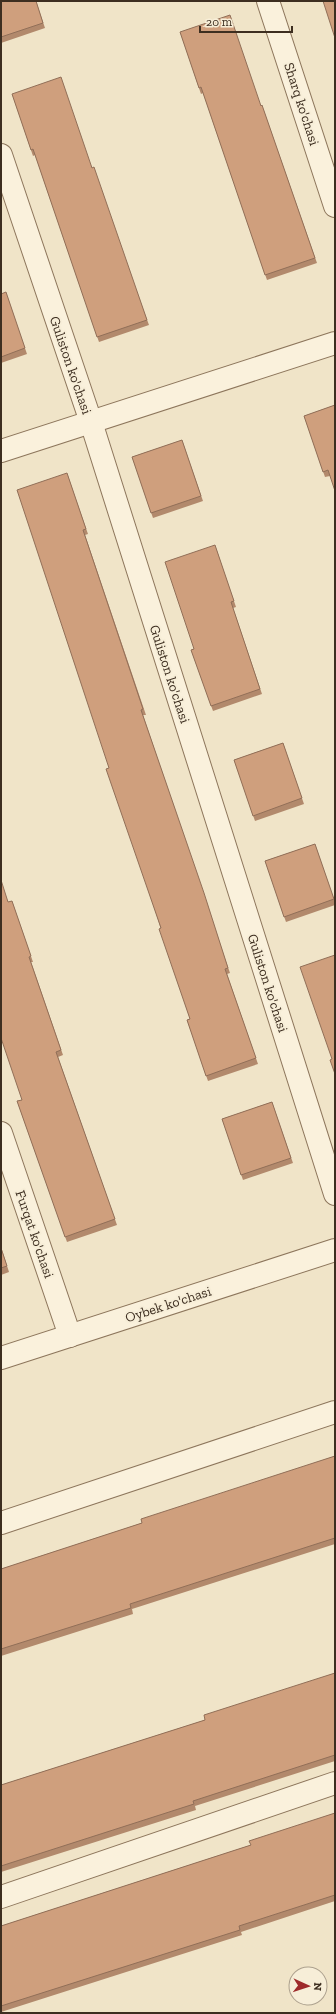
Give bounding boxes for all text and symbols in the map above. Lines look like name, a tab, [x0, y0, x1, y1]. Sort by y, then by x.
scale bar	[200, 8, 292, 34]
text: 20 m	[206, 15, 233, 29]
street label: Sharq ko'chasi	[280, 60, 323, 148]
street label: Guliston ko'chasi	[46, 314, 95, 417]
street label: Guliston ko'chasi	[146, 623, 193, 726]
street label: Guliston ko'chasi	[244, 932, 291, 1035]
street label: Furqat ko'chasi	[12, 1188, 58, 1280]
street label: Oybek ko'chasi	[123, 1283, 213, 1326]
north arrow	[288, 1966, 328, 2006]
text: N	[311, 1982, 324, 1992]

